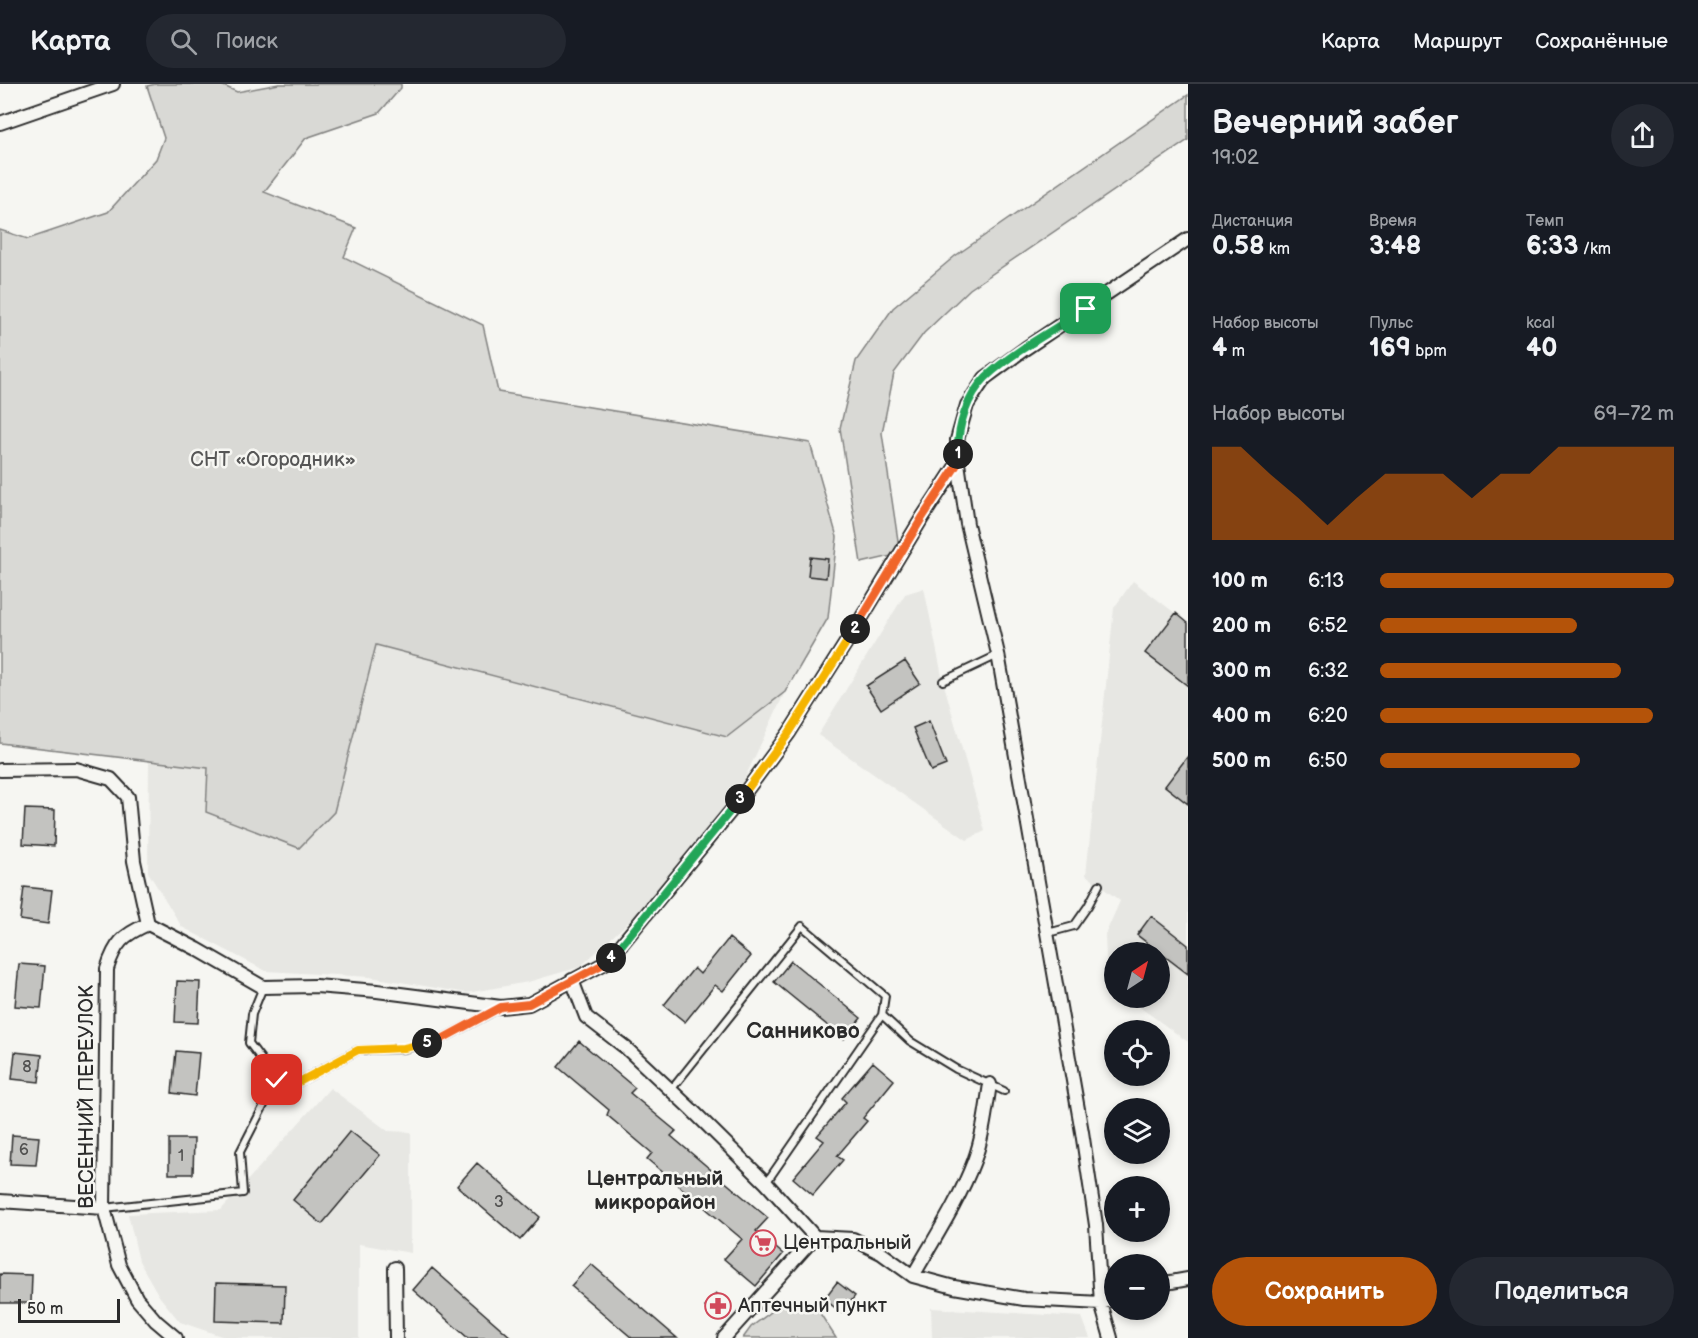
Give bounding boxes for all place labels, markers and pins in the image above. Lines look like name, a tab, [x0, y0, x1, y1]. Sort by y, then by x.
pin	[1060, 283, 1111, 334]
pin: 1	[943, 439, 973, 469]
pin: 2	[840, 614, 870, 644]
pin: 3	[725, 784, 755, 814]
pin: 4	[596, 943, 626, 973]
pin: 5	[412, 1028, 442, 1058]
pin	[251, 1054, 302, 1105]
supermarket icon: Центральный	[748, 1228, 778, 1258]
place label: Центральный	[783, 1231, 912, 1255]
pharmacy icon: Аптечный пункт	[703, 1291, 733, 1321]
place label: Аптечный пункт	[737, 1294, 888, 1318]

